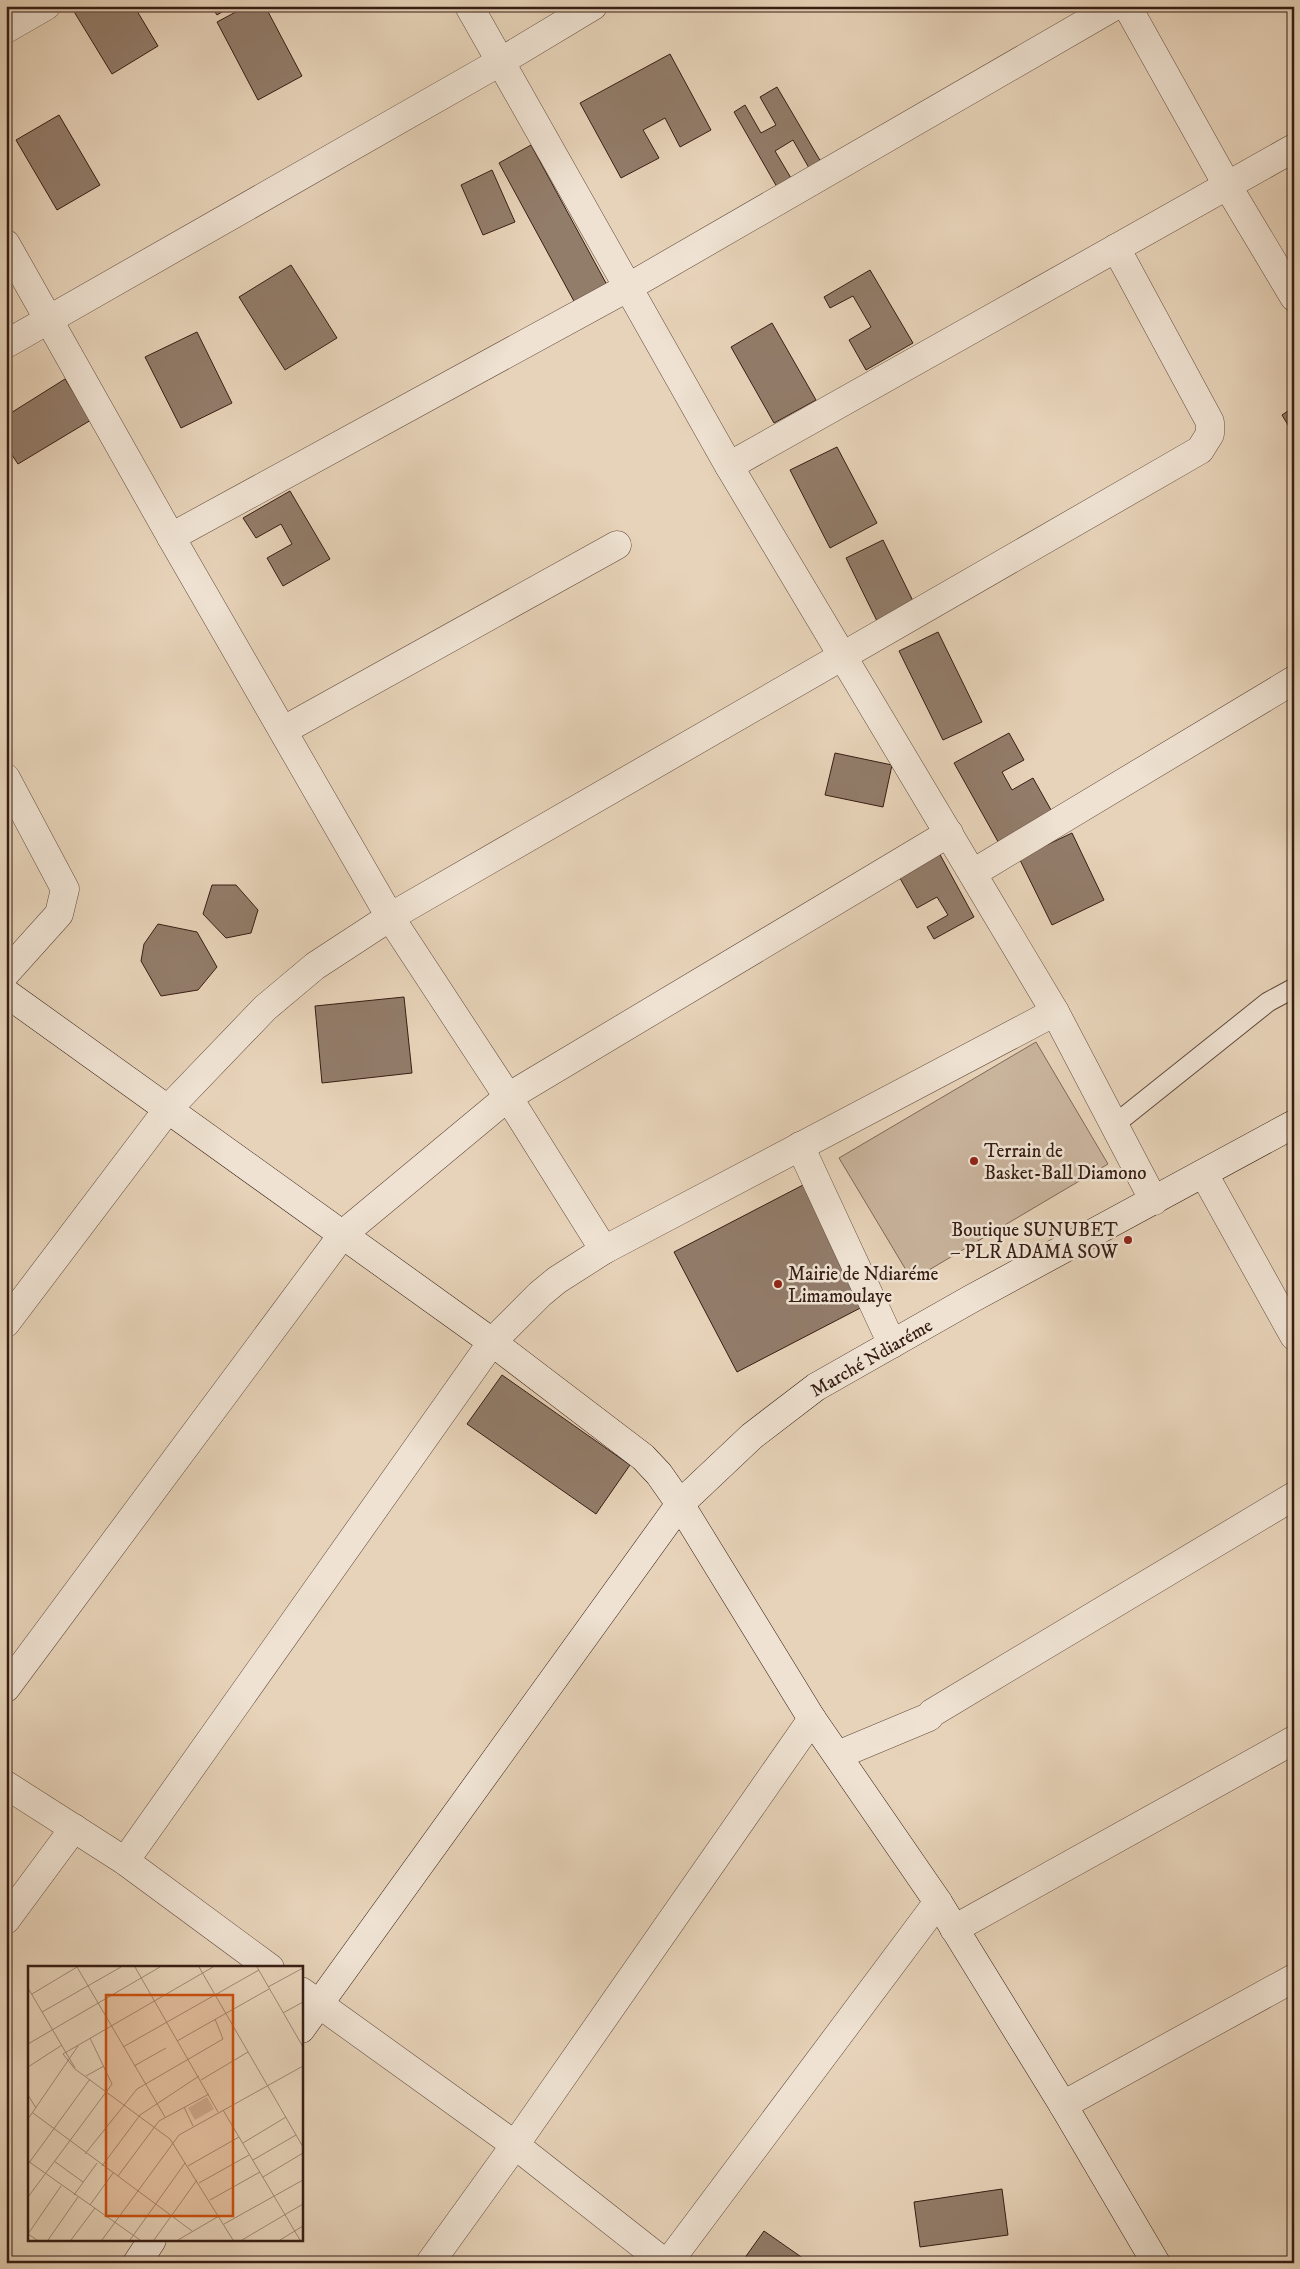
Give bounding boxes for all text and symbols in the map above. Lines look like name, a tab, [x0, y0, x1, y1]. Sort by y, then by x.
place label: Terrain de Basket-Ball Diamono	[984, 1140, 1147, 1185]
marker: Terrain de Basket-Ball Diamono	[968, 1155, 980, 1167]
place label: Boutique SUNUBET – PLR ADAMA SOW	[950, 1219, 1119, 1264]
marker: Boutique SUNUBET – PLR ADAMA SOW	[1122, 1234, 1134, 1246]
place label: Mairie de Ndiaréme Limamoulaye	[788, 1263, 938, 1308]
marker: Mairie de Ndiaréme Limamoulaye	[772, 1278, 784, 1290]
street label: Marché Ndiaréme	[807, 1314, 937, 1403]
inset map	[28, 1966, 302, 2242]

